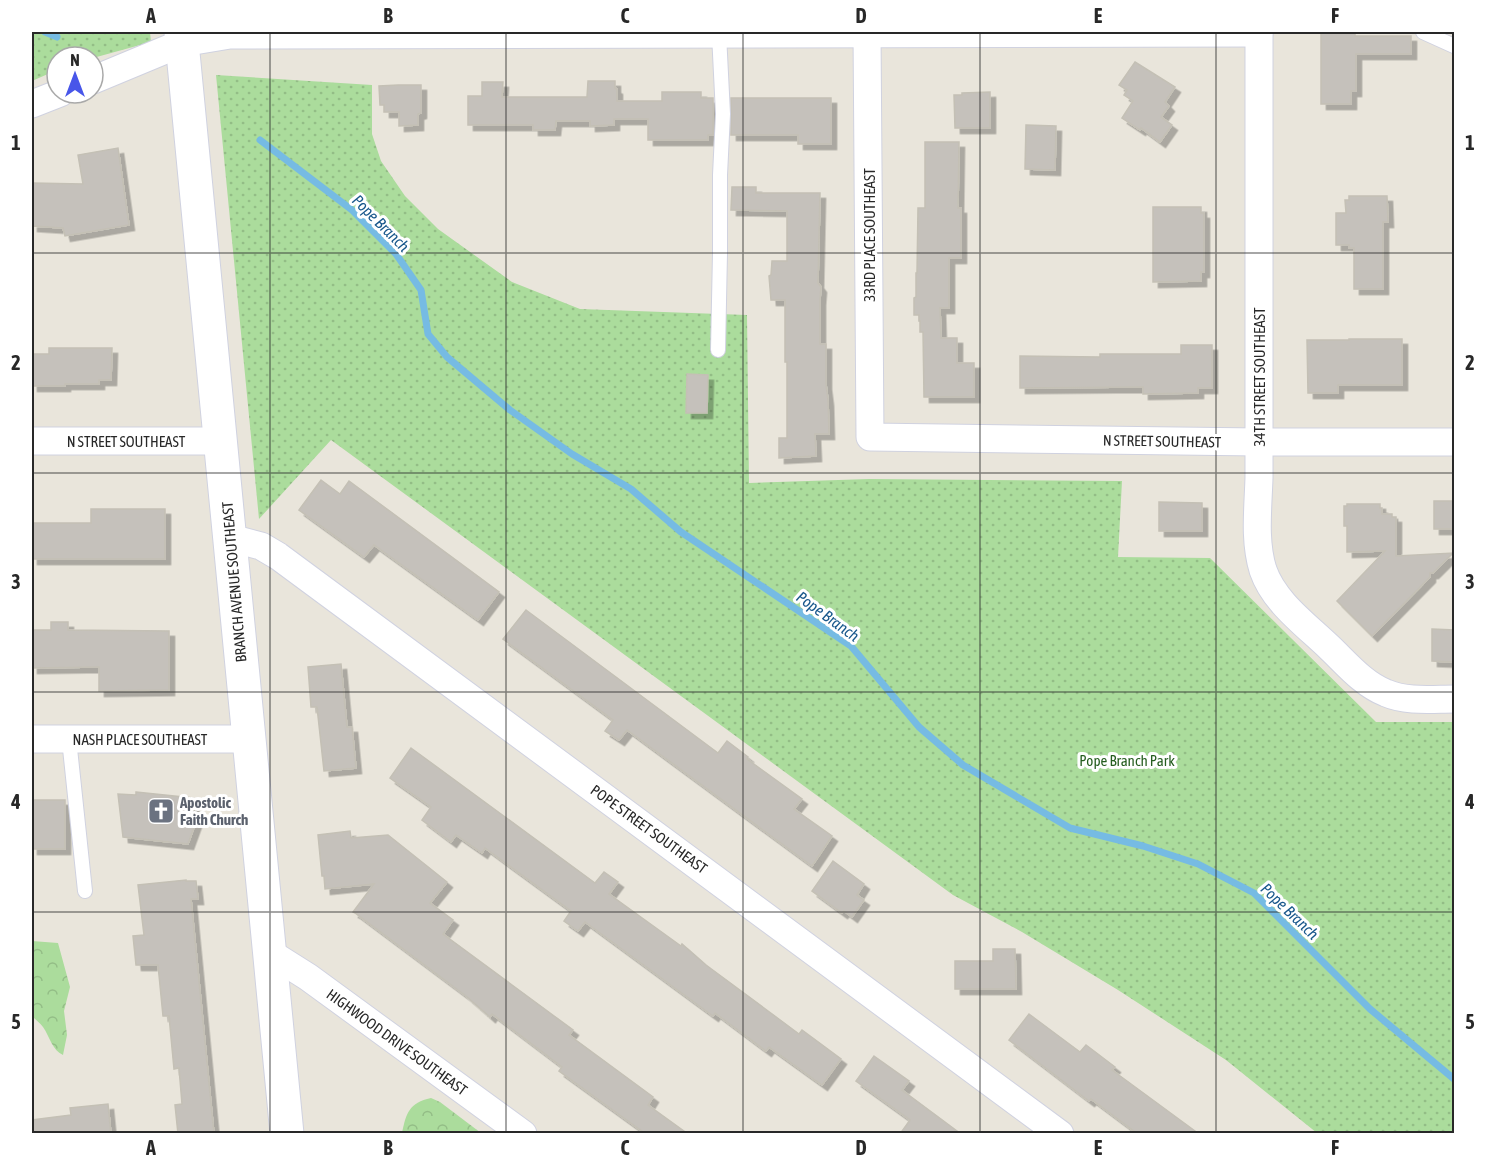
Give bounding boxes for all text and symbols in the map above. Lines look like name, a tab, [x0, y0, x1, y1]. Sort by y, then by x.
text: A	[145, 4, 156, 27]
text: B	[383, 4, 393, 27]
text: C	[621, 4, 630, 27]
text: D	[855, 4, 867, 27]
text: E	[1094, 4, 1103, 27]
text: F	[1331, 4, 1339, 27]
north arrow	[45, 45, 105, 105]
text: N	[70, 51, 80, 69]
text: 1	[11, 131, 21, 154]
text: 1	[1465, 131, 1475, 154]
street label: 33RD PLACE SOUTHEAST	[861, 168, 878, 302]
water label: Pope Branch	[348, 191, 413, 256]
street label: 34TH STREET SOUTHEAST	[1251, 307, 1268, 447]
text: 2	[11, 351, 21, 374]
text: 2	[1465, 351, 1475, 374]
street label: N STREET SOUTHEAST	[1103, 431, 1222, 451]
street label: N STREET SOUTHEAST	[67, 433, 186, 450]
street label: BRANCH AVENUE SOUTHEAST	[218, 501, 249, 663]
text: 3	[11, 570, 21, 593]
text: 3	[1465, 570, 1475, 593]
water label: Pope Branch	[793, 587, 863, 646]
street label: NASH PLACE SOUTHEAST	[73, 731, 208, 748]
park label: Pope Branch Park	[1079, 752, 1175, 769]
street label: POPE STREET SOUTHEAST	[588, 781, 711, 877]
text: 4	[10, 790, 21, 813]
text: 4	[1464, 790, 1475, 813]
place label: Apostolic Faith Church	[179, 794, 248, 828]
church icon: Apostolic Faith Church	[146, 796, 176, 826]
water label: Pope Branch	[1257, 879, 1323, 944]
street label: HIGHWOOD DRIVE SOUTHEAST	[324, 985, 471, 1099]
text: 5	[11, 1010, 21, 1033]
text: 5	[1465, 1010, 1475, 1033]
text: A	[145, 1136, 156, 1159]
text: B	[383, 1136, 393, 1159]
text: C	[621, 1136, 630, 1159]
text: D	[855, 1136, 867, 1159]
text: E	[1094, 1136, 1103, 1159]
text: F	[1331, 1136, 1339, 1159]

